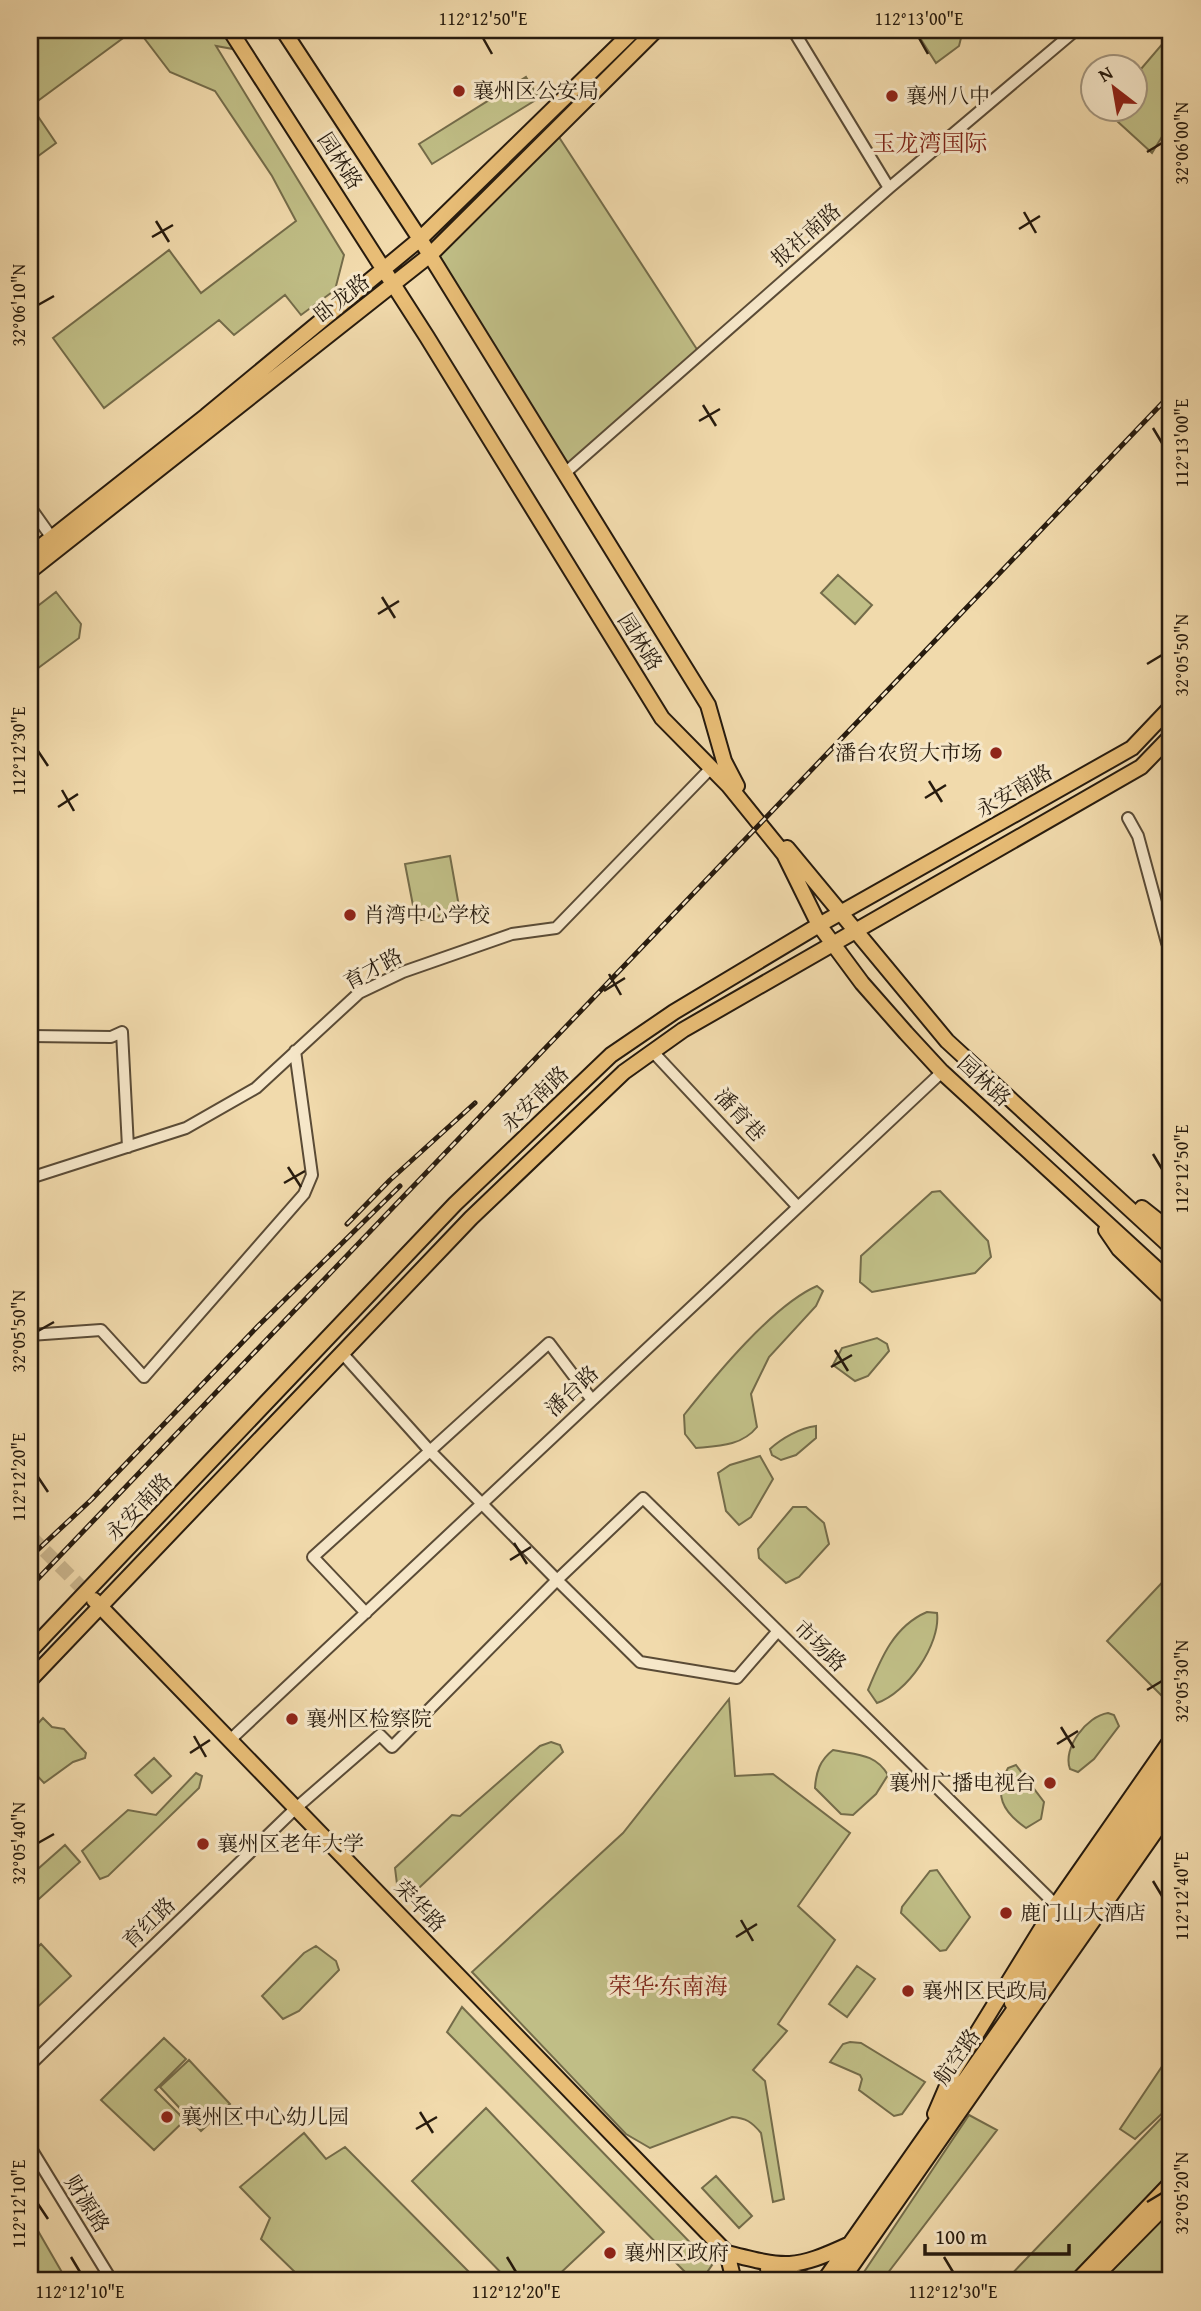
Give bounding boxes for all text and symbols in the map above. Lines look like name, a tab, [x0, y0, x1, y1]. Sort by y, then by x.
text: 112°12'50"E	[439, 5, 527, 32]
text: 112°13'00"E	[875, 5, 963, 32]
north arrow	[1078, 52, 1148, 122]
text: N	[1093, 58, 1118, 89]
place label: 襄州区公安局	[473, 75, 599, 106]
place label: 襄州八中	[906, 80, 990, 111]
marker: 襄州区公安局	[451, 83, 467, 99]
marker: 襄州八中	[884, 88, 900, 104]
text: 32°06'00"N	[1168, 101, 1195, 184]
street label: 园林路	[310, 126, 371, 196]
district label: 玉龙湾国际	[873, 126, 988, 159]
street label: 报社南路	[764, 195, 848, 274]
text: 32°06'10"N	[5, 263, 32, 346]
street label: 卧龙路	[307, 266, 376, 329]
text: 112°13'00"E	[1168, 399, 1195, 487]
street label: 园林路	[611, 607, 670, 677]
text: 32°05'50"N	[1168, 613, 1195, 696]
text: 112°12'30"E	[5, 707, 32, 795]
place label: 潘台农贸大市场	[835, 737, 982, 768]
marker: 潘台农贸大市场	[988, 745, 1004, 761]
street label: 永安南路	[970, 756, 1058, 825]
place label: 肖湾中心学校	[364, 899, 490, 930]
marker: 肖湾中心学校	[342, 907, 358, 923]
street label: 育才路	[338, 940, 408, 997]
street label: 园林路	[951, 1048, 1018, 1113]
street label: 永安南路	[494, 1058, 576, 1139]
street label: 潘育巷	[708, 1081, 773, 1148]
text: 112°12'50"E	[1168, 1125, 1195, 1213]
text: 32°05'50"N	[5, 1289, 32, 1372]
street label: 潘台路	[538, 1358, 605, 1423]
text: 112°12'20"E	[5, 1433, 32, 1521]
street label: 永安南路	[98, 1466, 179, 1548]
street label: 市场路	[787, 1613, 854, 1679]
text: 32°05'30"N	[1168, 1639, 1195, 1722]
place label: 襄州区检察院	[306, 1703, 432, 1734]
marker: 襄州区检察院	[284, 1711, 300, 1727]
place label: 襄州广播电视台	[889, 1767, 1036, 1798]
marker: 襄州广播电视台	[1042, 1775, 1058, 1791]
text: 32°05'40"N	[5, 1801, 32, 1884]
place label: 襄州区老年大学	[217, 1828, 364, 1859]
marker: 襄州区老年大学	[195, 1836, 211, 1852]
text: 112°12'40"E	[1168, 1852, 1195, 1940]
street label: 荣华路	[387, 1872, 453, 1939]
street label: 育红路	[115, 1890, 182, 1956]
place label: 鹿门山大酒店	[1020, 1897, 1146, 1928]
marker: 鹿门山大酒店	[998, 1905, 1014, 1921]
district label: 荣华·东南海	[609, 1969, 727, 2002]
place label: 襄州区民政局	[922, 1975, 1048, 2006]
marker: 襄州区民政局	[900, 1983, 916, 1999]
street label: 航空路	[926, 2022, 987, 2091]
place label: 襄州区中心幼儿园	[181, 2101, 349, 2132]
marker: 襄州区中心幼儿园	[159, 2109, 175, 2125]
text: 32°05'20"N	[1168, 2151, 1195, 2234]
text: 112°12'10"E	[5, 2160, 32, 2248]
street label: 财源路	[58, 2169, 117, 2239]
scale bar	[925, 2213, 1068, 2257]
text: 100 m	[935, 2221, 987, 2252]
place label: 襄州区政府	[624, 2237, 729, 2268]
marker: 襄州区政府	[602, 2245, 618, 2261]
text: 112°12'10"E	[36, 2278, 124, 2305]
text: 112°12'20"E	[472, 2278, 560, 2305]
text: 112°12'30"E	[909, 2278, 997, 2305]

